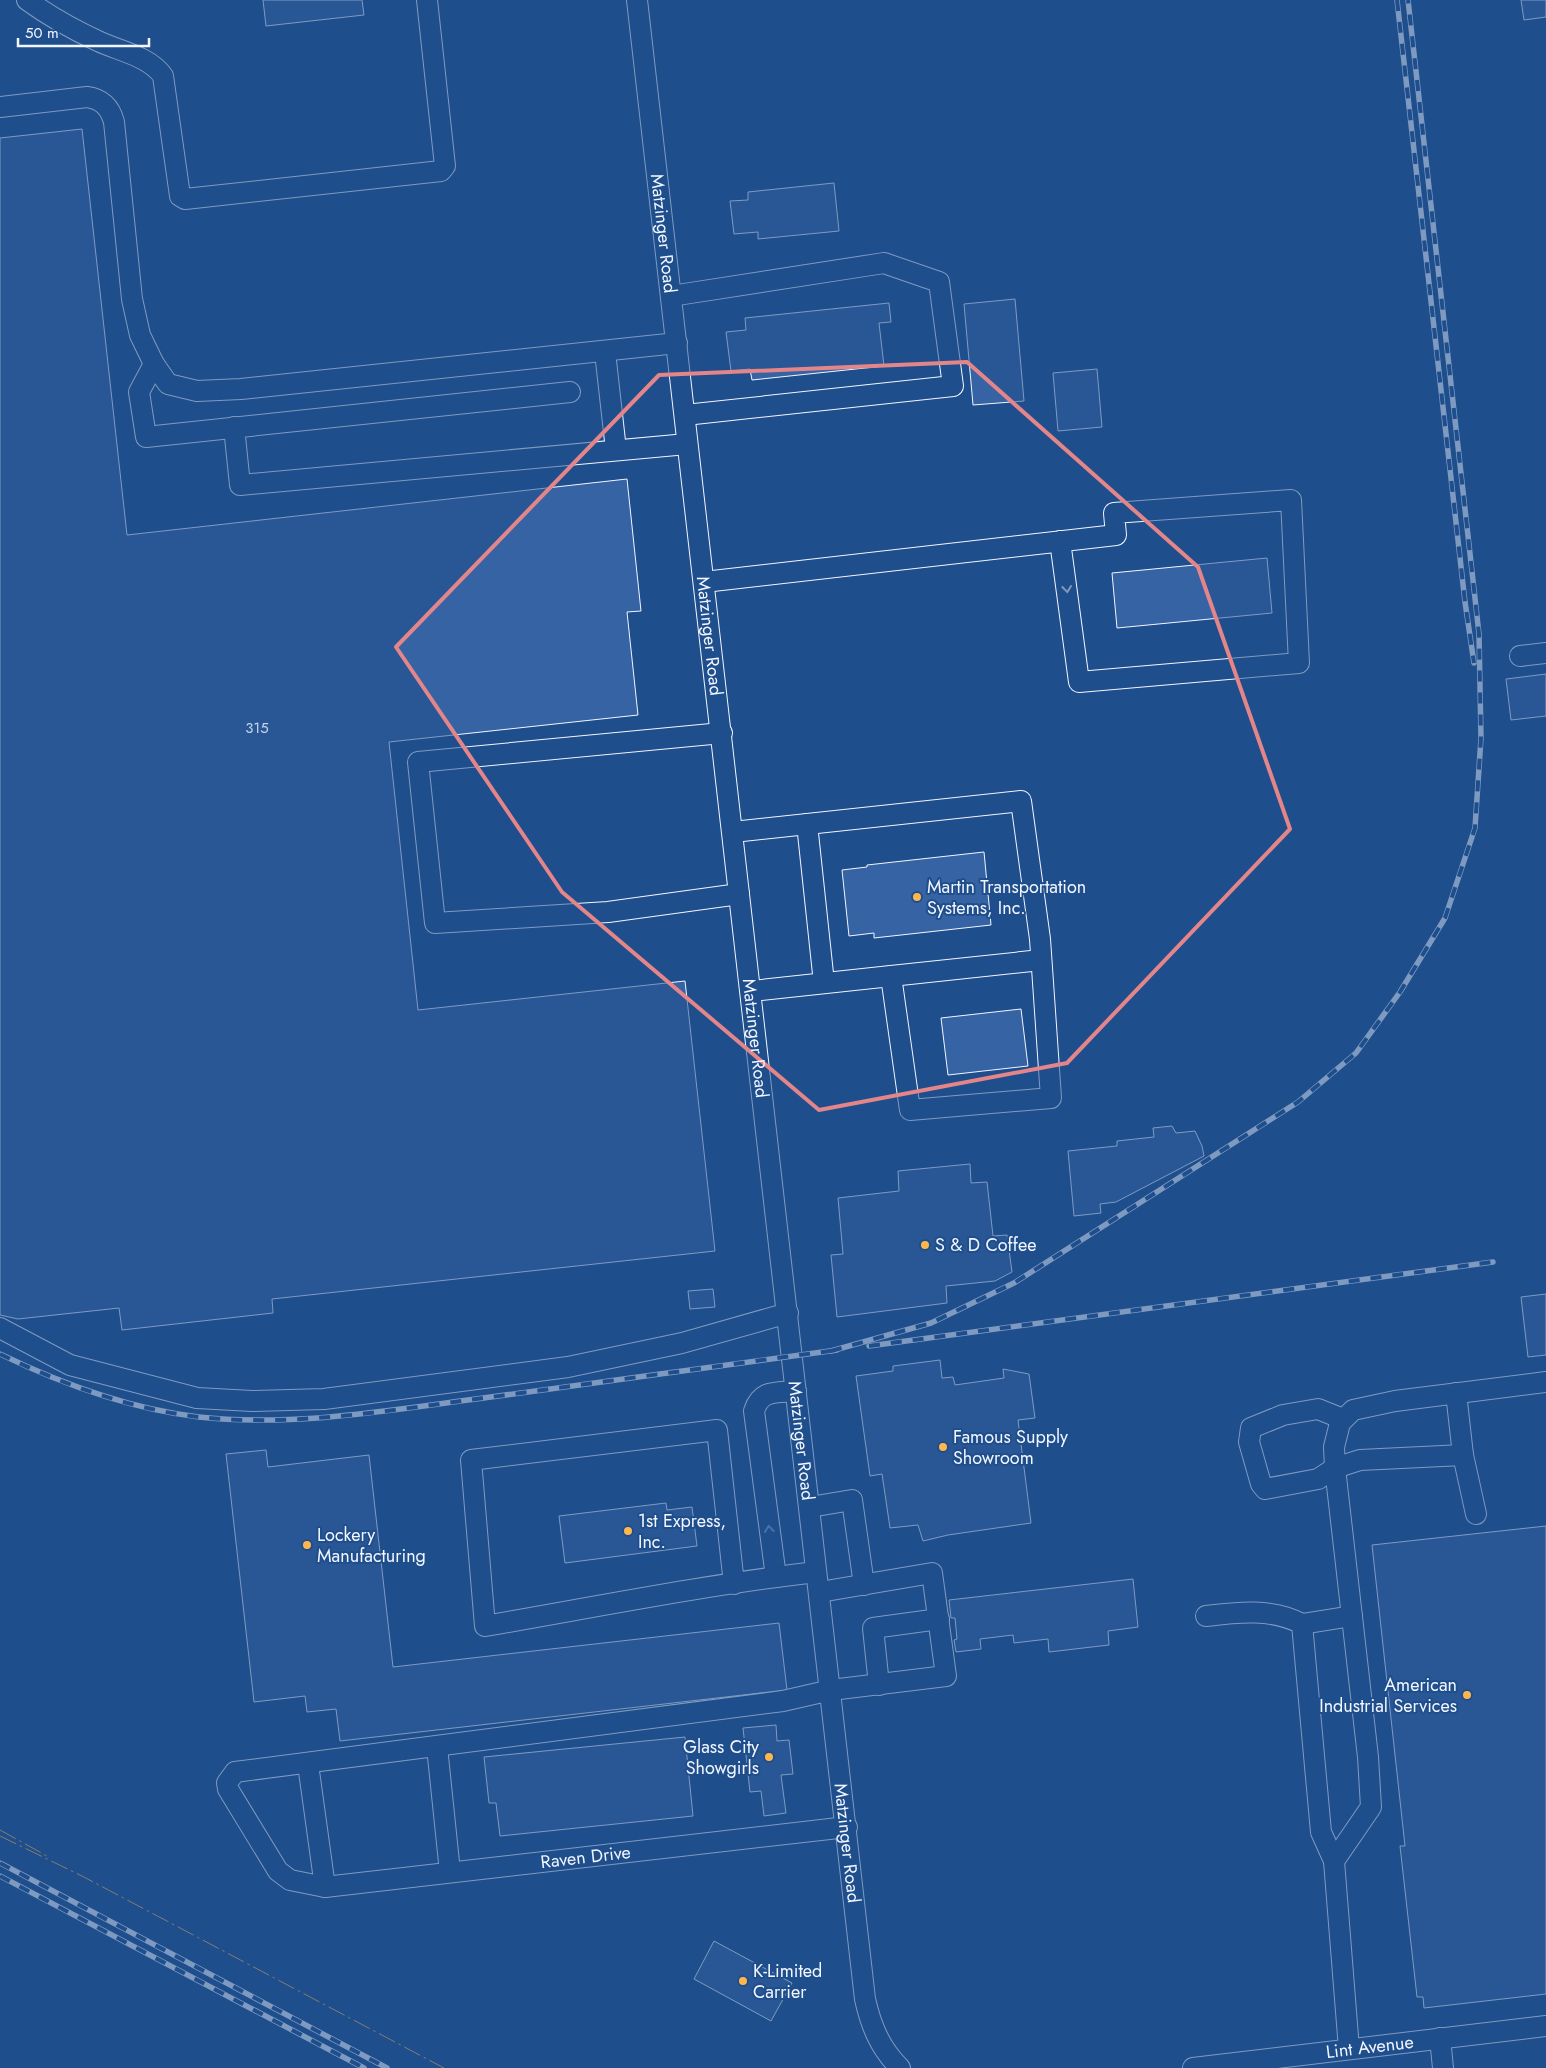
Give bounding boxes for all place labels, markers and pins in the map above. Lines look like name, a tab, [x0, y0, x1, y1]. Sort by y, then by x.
place label: Martin Transportation Systems, Inc.	[927, 874, 1086, 921]
marker: Martin Transportation Systems, Inc.	[911, 891, 923, 903]
place label: S & D Coffee	[935, 1232, 1036, 1258]
marker: S & D Coffee	[919, 1239, 931, 1251]
place label: Famous Supply Showroom	[953, 1424, 1068, 1471]
marker: Famous Supply Showroom	[937, 1441, 949, 1453]
place label: 1st Express, Inc.	[638, 1508, 726, 1555]
place label: Lockery Manufacturing	[317, 1522, 426, 1569]
marker: 1st Express, Inc.	[622, 1525, 634, 1537]
marker: Lockery Manufacturing	[301, 1539, 313, 1551]
place label: American Industrial Services	[1319, 1672, 1457, 1719]
marker: American Industrial Services	[1461, 1689, 1473, 1701]
place label: Glass City Showgirls	[683, 1734, 759, 1781]
marker: Glass City Showgirls	[763, 1751, 775, 1763]
place label: K-Limited Carrier	[753, 1958, 822, 2005]
marker: K-Limited Carrier	[737, 1975, 749, 1987]

